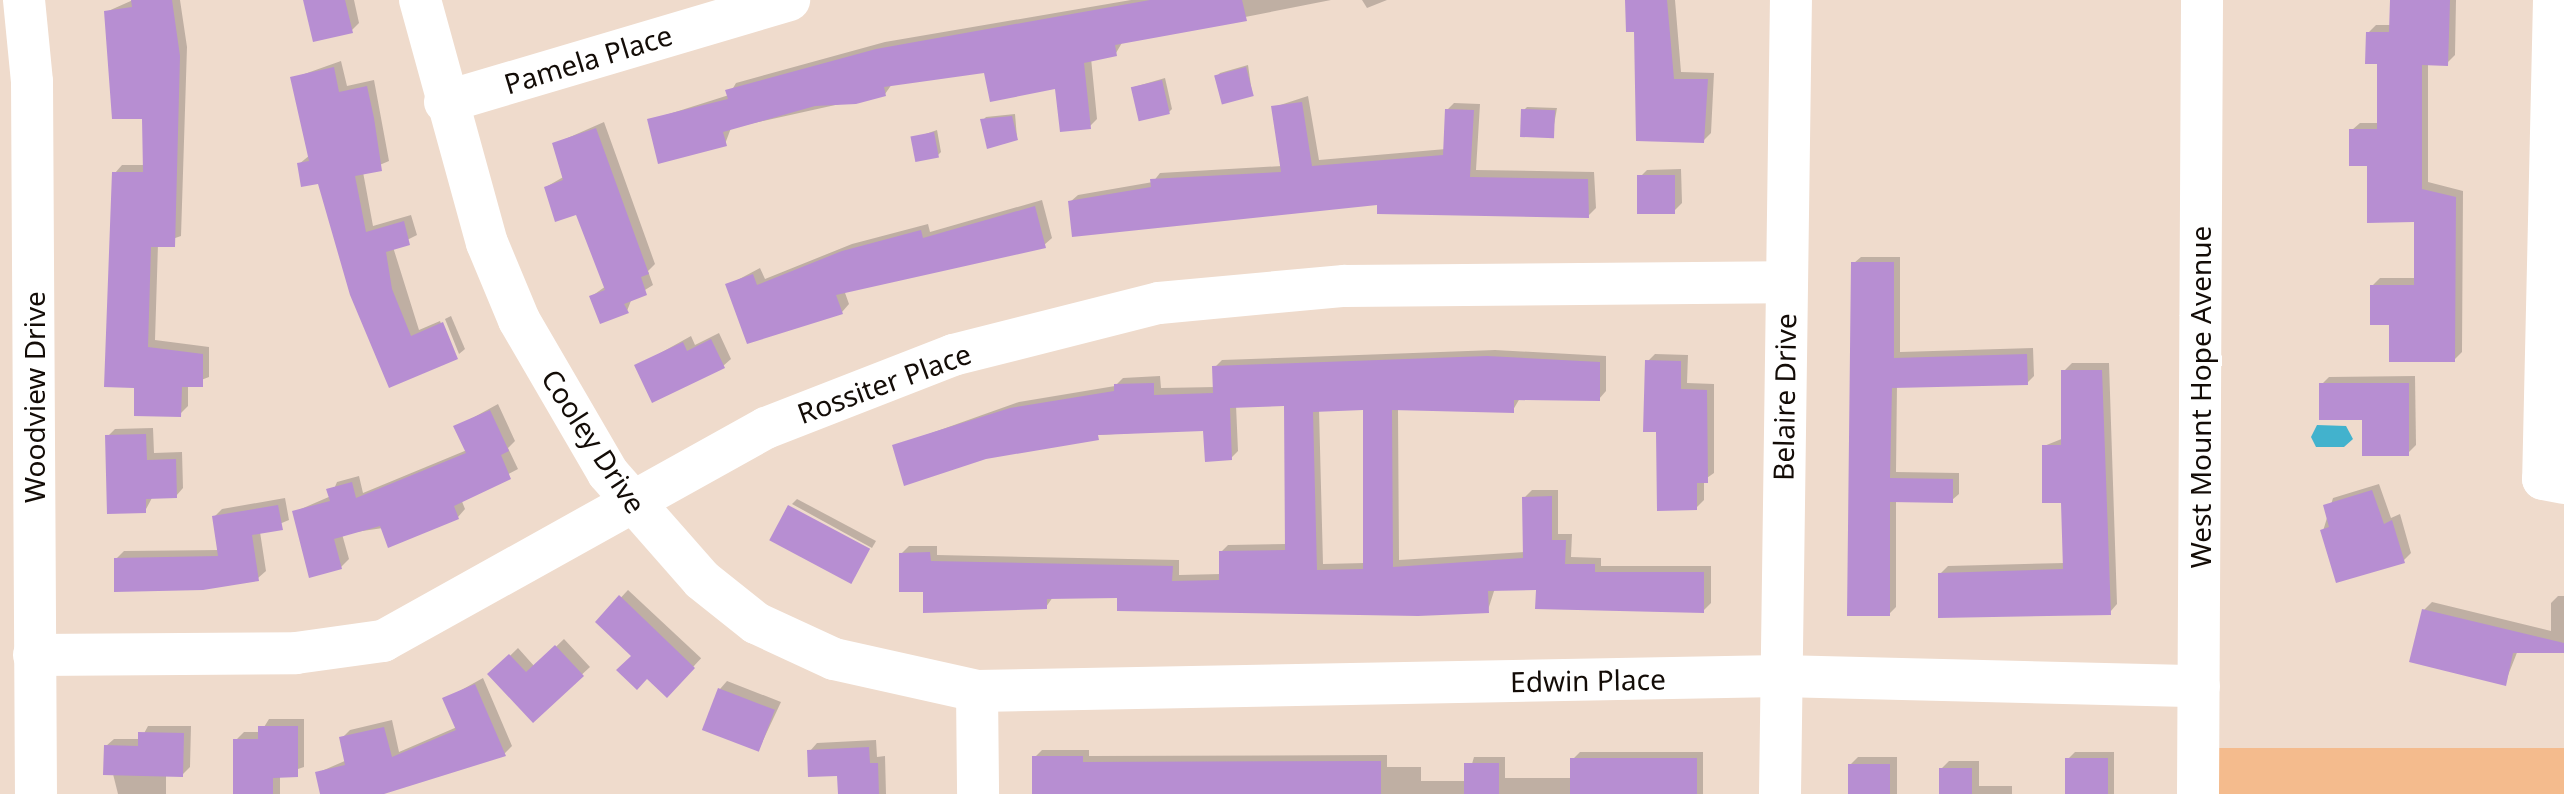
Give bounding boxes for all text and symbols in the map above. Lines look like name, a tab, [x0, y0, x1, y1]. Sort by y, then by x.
street label: Pamela Place	[500, 18, 676, 100]
street label: West Mount Hope Avenue	[2183, 226, 2217, 568]
street label: Woodview Drive	[17, 291, 51, 503]
street label: Belaire Drive	[1766, 313, 1802, 481]
street label: Rossiter Place	[793, 336, 975, 430]
street label: Cooley Drive	[535, 363, 653, 519]
street label: Edwin Place	[1510, 662, 1666, 698]

